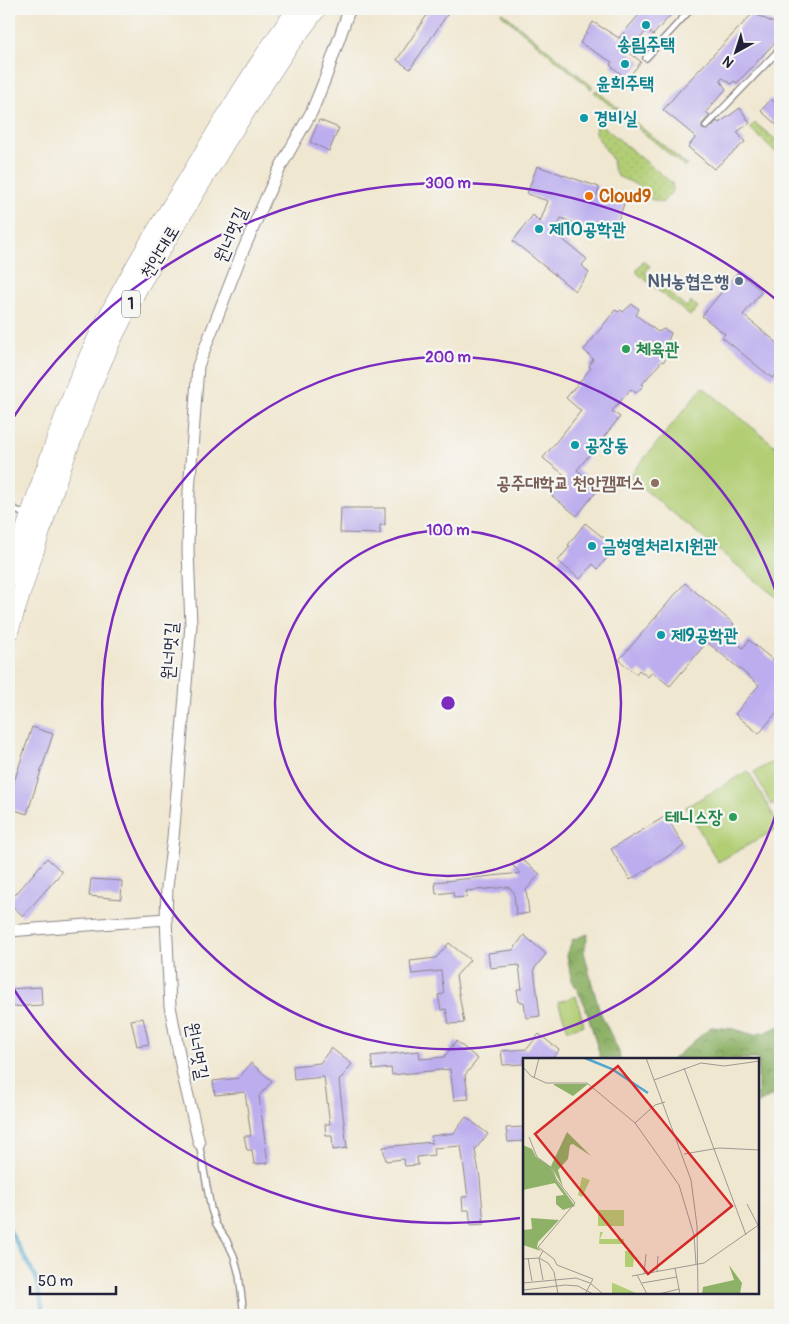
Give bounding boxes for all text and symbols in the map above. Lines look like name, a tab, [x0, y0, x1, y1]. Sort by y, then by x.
marker: 송림주택	[640, 19, 652, 31]
north arrow	[712, 28, 762, 78]
place label: 송림주택	[617, 33, 675, 56]
text: N	[719, 52, 737, 71]
marker: 윤희주택	[619, 58, 631, 70]
place label: 윤희주택	[596, 72, 654, 95]
place label: 경비실	[594, 107, 638, 130]
marker: 경비실	[578, 112, 590, 124]
text: 300 m	[425, 174, 471, 193]
place label: Cloud9	[599, 185, 651, 208]
marker: Cloud9	[583, 190, 595, 202]
street label: 원너멋길	[209, 203, 253, 266]
place label: 제10공학관	[549, 218, 627, 241]
street label: 천안대로	[135, 221, 185, 283]
marker: 제10공학관	[533, 223, 545, 235]
place label: NH농협은행	[648, 270, 729, 293]
marker: NH농협은행	[733, 275, 745, 287]
road number: 1	[122, 290, 140, 318]
place label: 체육관	[636, 338, 680, 361]
marker: 체육관	[620, 343, 632, 355]
text: 200 m	[425, 348, 471, 367]
place label: 공장동	[585, 434, 628, 457]
marker: 공장동	[569, 439, 581, 451]
place label: 공주대학교 천안캠퍼스	[496, 472, 645, 495]
marker: 공주대학교 천안캠퍼스	[649, 477, 661, 489]
text: 100 m	[427, 521, 469, 540]
place label: 금형열처리지원관	[602, 535, 718, 558]
marker: 금형열처리지원관	[586, 540, 598, 552]
street label: 원너멋길	[157, 621, 184, 681]
place label: 제9공학관	[671, 624, 739, 647]
marker: 제9공학관	[655, 629, 667, 641]
centre of rings	[439, 694, 457, 712]
place label: 테니스장	[665, 806, 724, 829]
marker: 테니스장	[727, 811, 739, 823]
street label: 원너멋길	[180, 1020, 214, 1082]
inset map	[523, 1058, 759, 1294]
scale bar	[30, 1264, 116, 1296]
text: 50 m	[38, 1272, 73, 1291]

